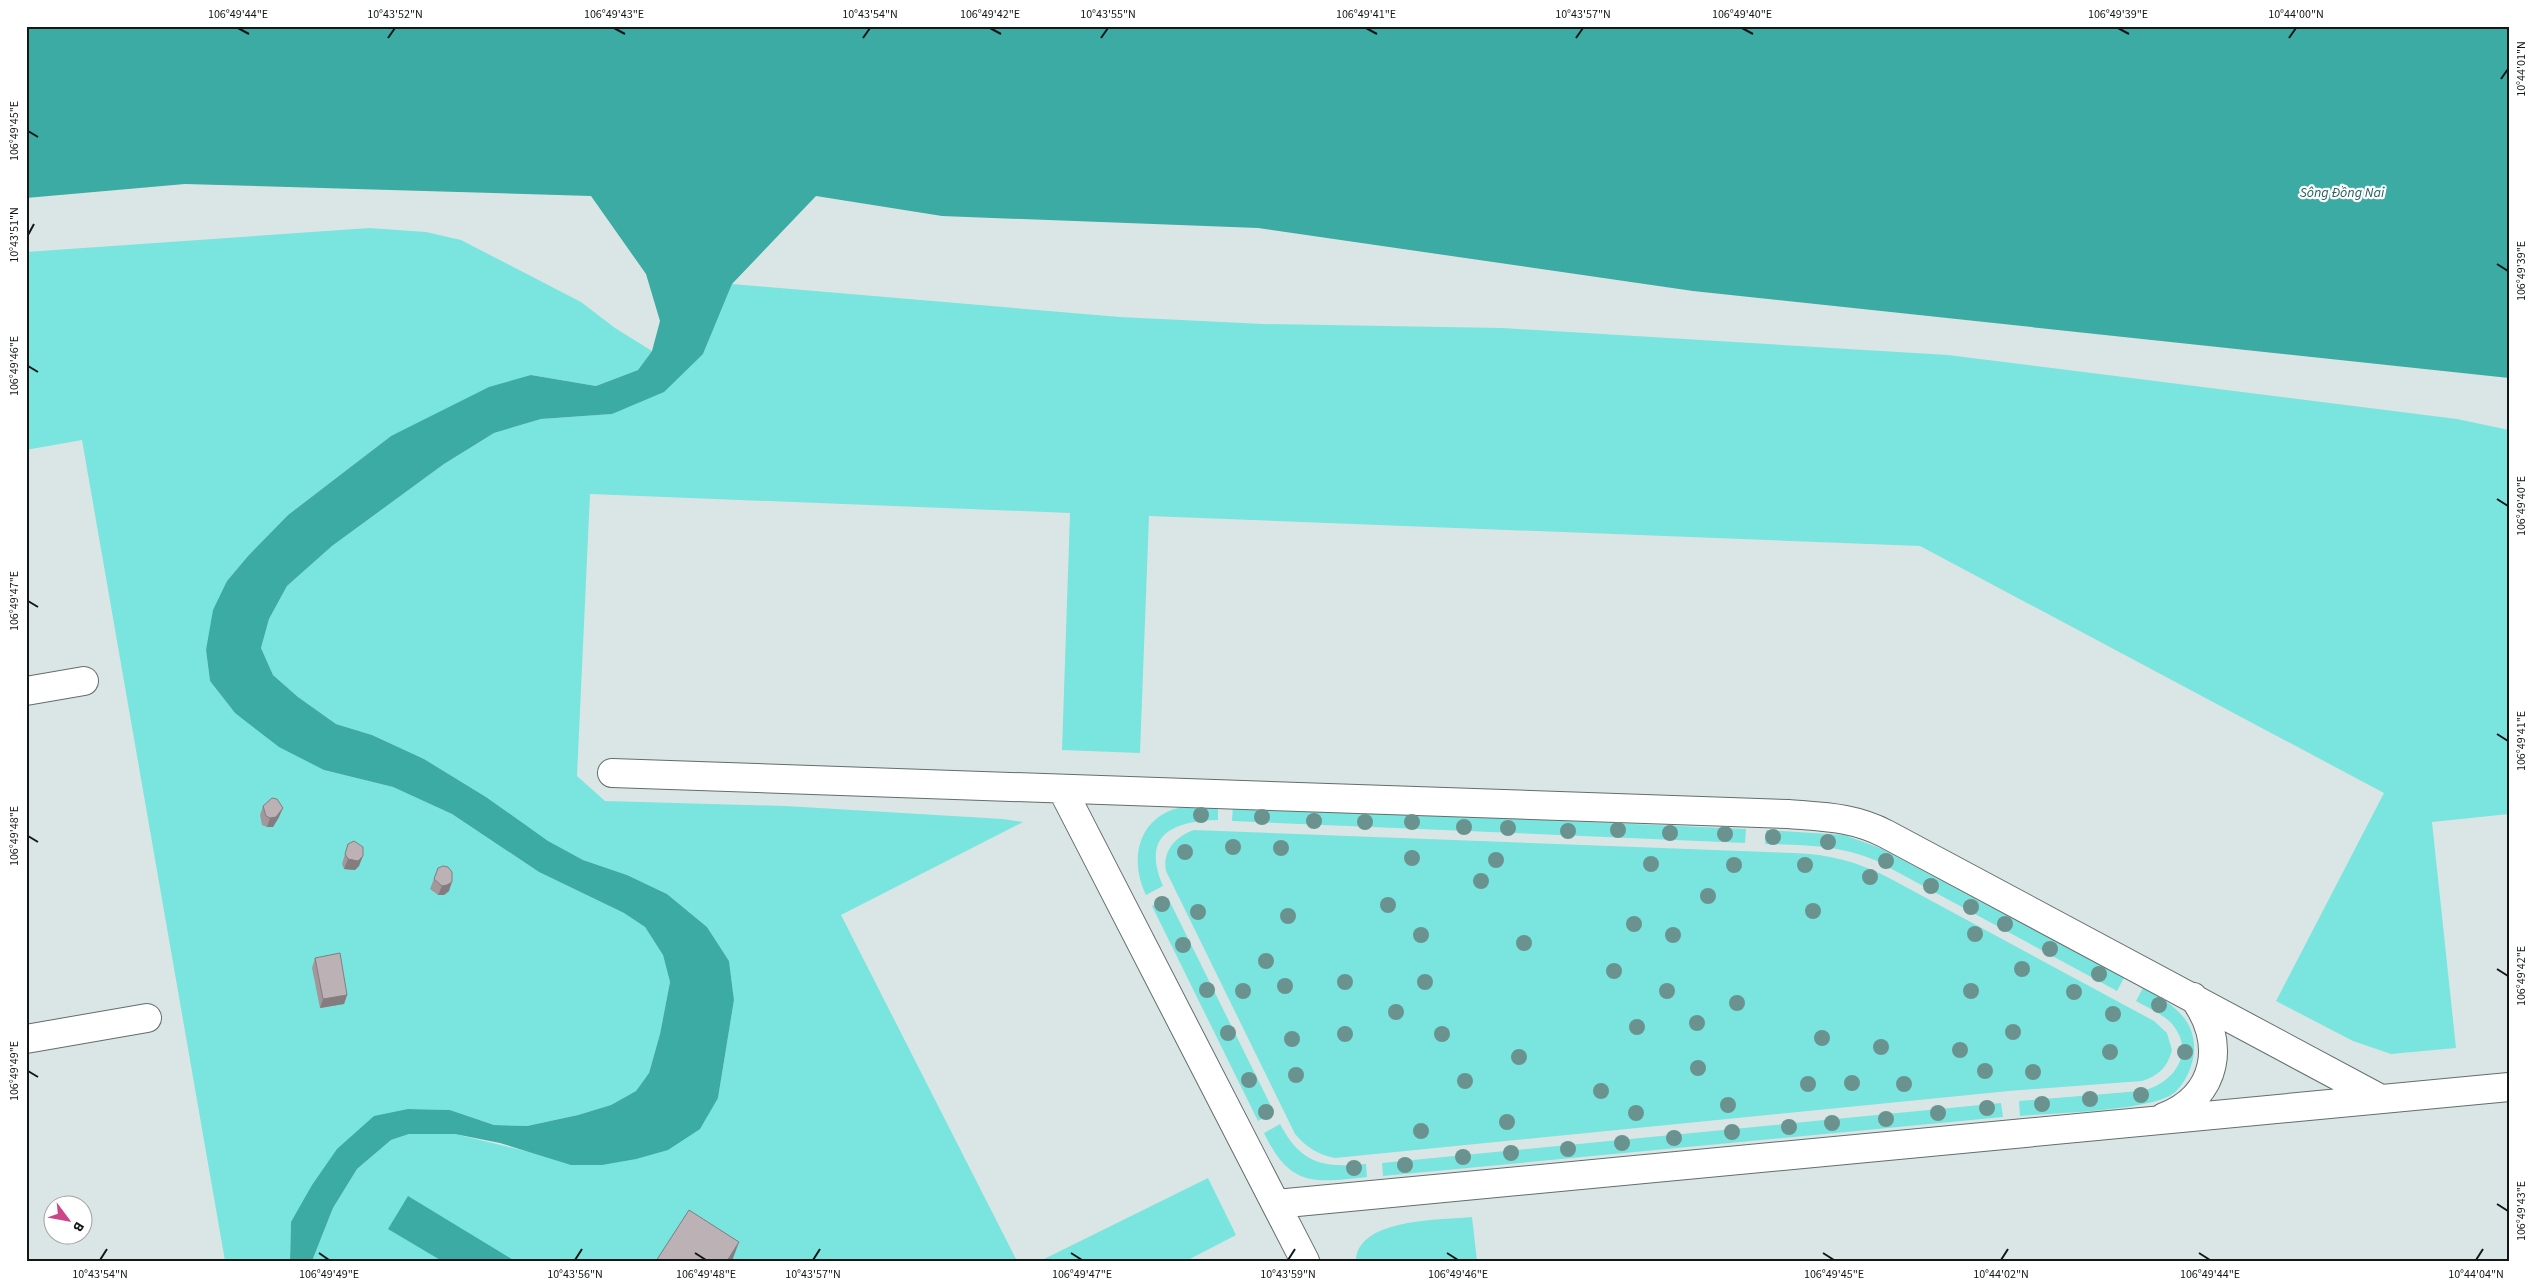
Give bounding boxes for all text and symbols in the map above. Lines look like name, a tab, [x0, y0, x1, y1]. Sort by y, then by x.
text: 106°49'44"E	[208, 6, 268, 23]
text: 10°43'52"N	[367, 6, 423, 23]
text: 106°49'43"E	[584, 6, 644, 23]
text: 10°43'54"N	[842, 6, 898, 23]
text: 106°49'42"E	[960, 6, 1020, 23]
text: 10°43'55"N	[1080, 6, 1136, 23]
text: 106°49'41"E	[1336, 6, 1396, 23]
text: 10°43'57"N	[1555, 6, 1611, 23]
text: 106°49'40"E	[1712, 6, 1772, 23]
text: 106°49'39"E	[2088, 6, 2148, 23]
text: 10°44'00"N	[2268, 6, 2324, 23]
text: 10°44'01"N	[2513, 41, 2530, 97]
text: 106°49'45"E	[6, 101, 23, 161]
water label: Sông Đồng Nai	[2300, 183, 2385, 203]
text: 10°43'51"N	[6, 207, 23, 263]
text: 106°49'39"E	[2513, 241, 2530, 301]
text: 106°49'46"E	[6, 336, 23, 396]
text: 106°49'40"E	[2513, 476, 2530, 536]
text: 106°49'47"E	[6, 571, 23, 631]
text: 106°49'41"E	[2513, 711, 2530, 771]
text: 106°49'48"E	[6, 806, 23, 866]
text: 106°49'42"E	[2513, 946, 2530, 1006]
text: 106°49'49"E	[6, 1041, 23, 1101]
text: 106°49'43"E	[2513, 1181, 2530, 1241]
north arrow	[42, 1194, 92, 1244]
text: B	[67, 1217, 89, 1236]
text: 10°43'54"N	[72, 1266, 128, 1283]
text: 106°49'49"E	[299, 1266, 359, 1283]
text: 10°43'56"N	[547, 1266, 603, 1283]
text: 106°49'48"E	[676, 1266, 736, 1283]
text: 10°43'57"N	[785, 1266, 841, 1283]
text: 106°49'47"E	[1052, 1266, 1112, 1283]
text: 10°43'59"N	[1260, 1266, 1316, 1283]
text: 106°49'46"E	[1428, 1266, 1488, 1283]
text: 106°49'45"E	[1804, 1266, 1864, 1283]
text: 10°44'02"N	[1973, 1266, 2029, 1283]
text: 106°49'44"E	[2180, 1266, 2240, 1283]
text: 10°44'04"N	[2448, 1266, 2504, 1283]

